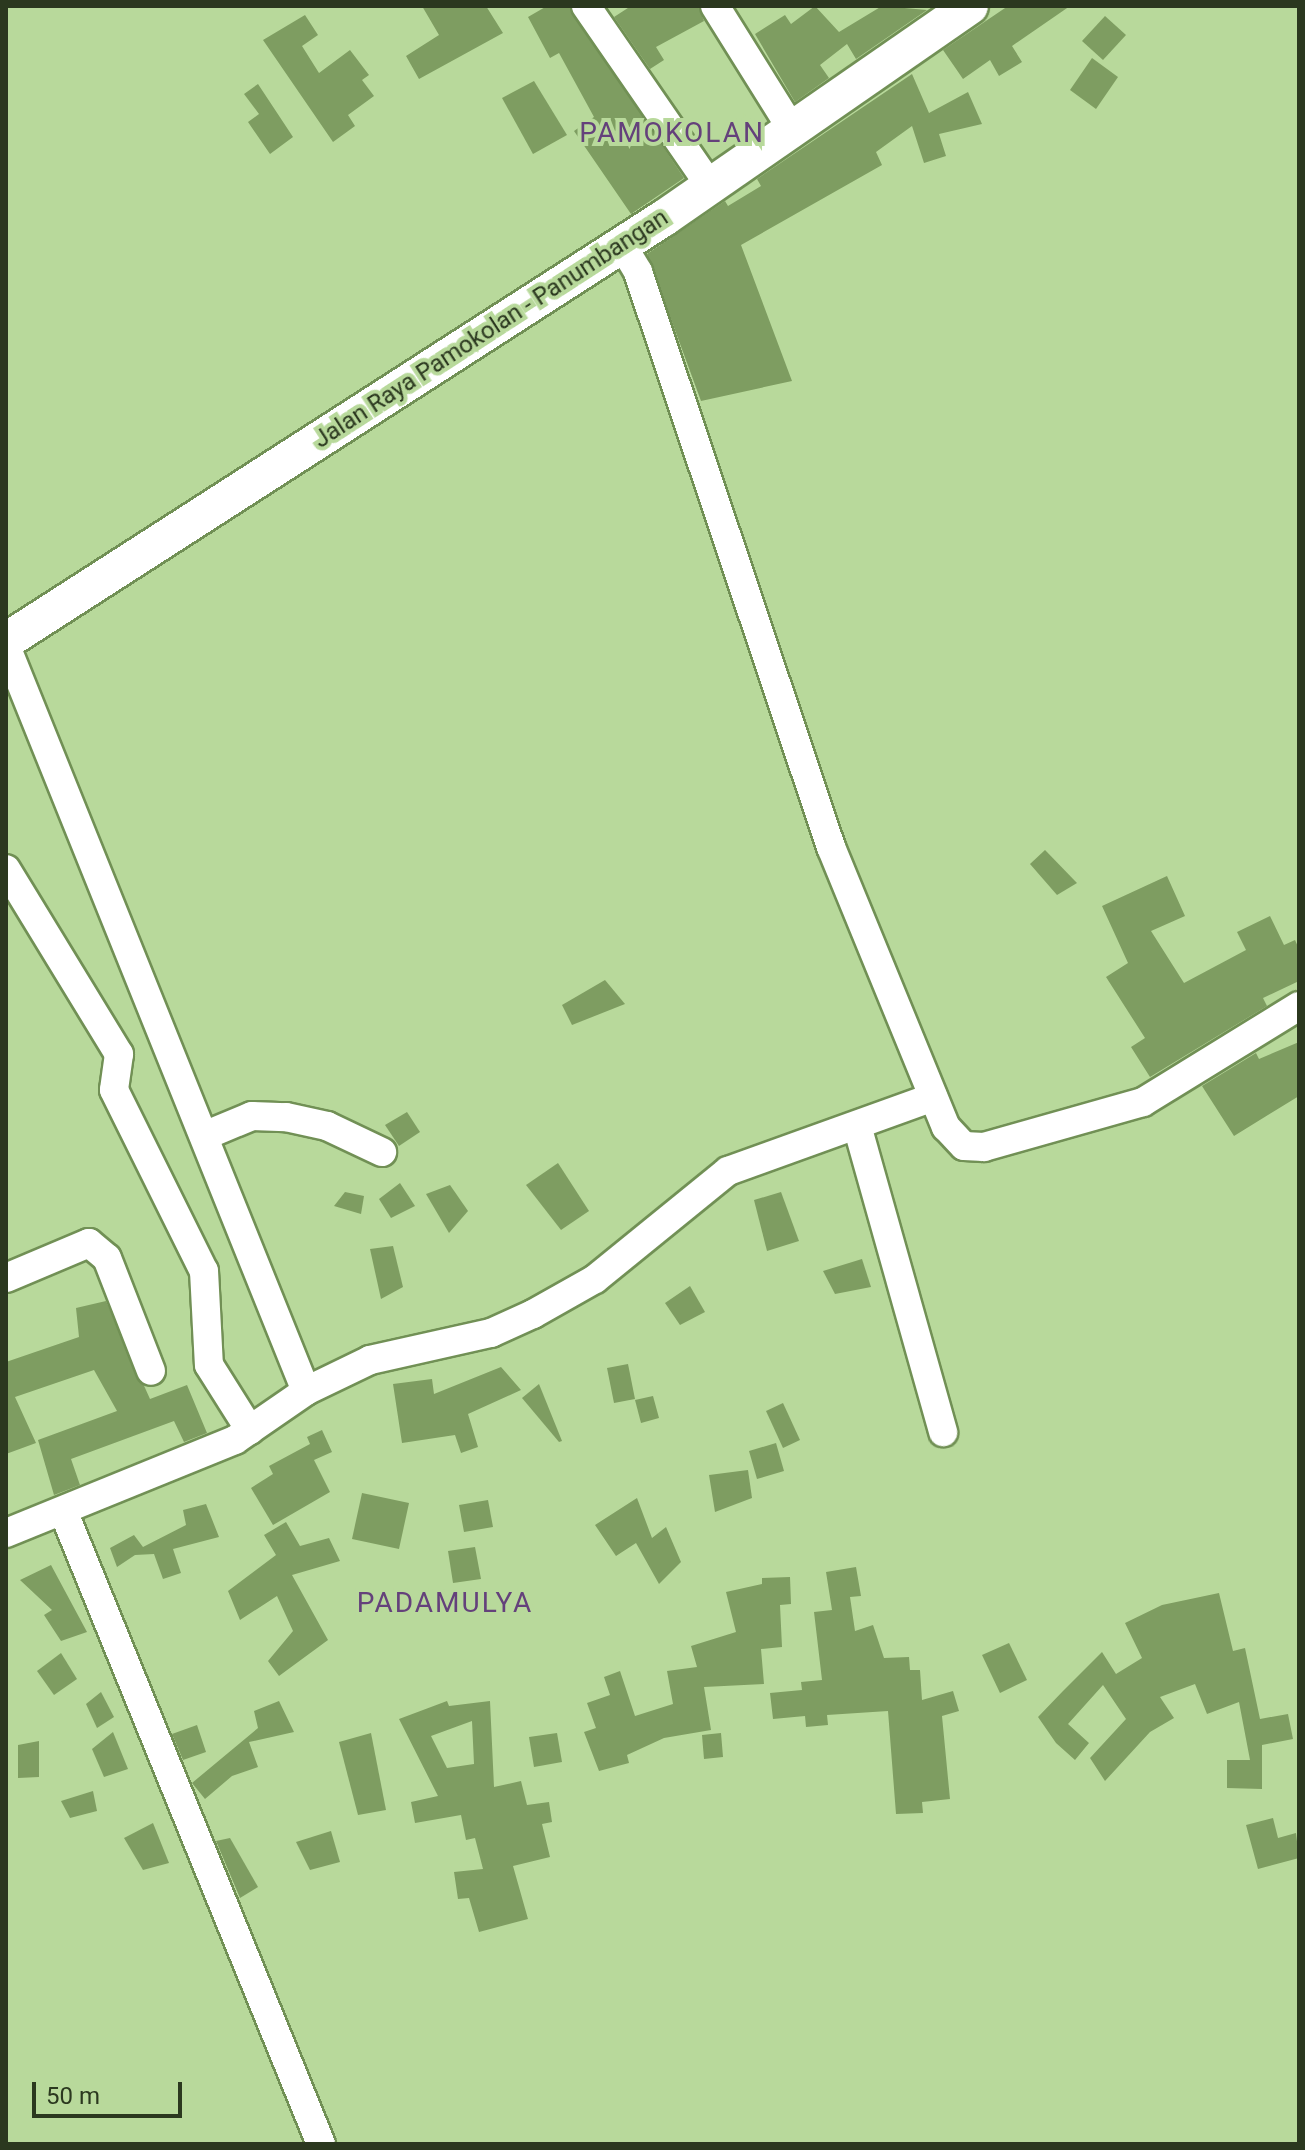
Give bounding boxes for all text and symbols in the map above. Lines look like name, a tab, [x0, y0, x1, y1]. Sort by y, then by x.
district label: PAMOKOLAN	[579, 116, 765, 150]
street label: Jalan Raya Pamokolan - Panumbangan	[308, 203, 674, 455]
district label: PADAMULYA	[357, 1586, 533, 1620]
scale bar	[36, 2066, 186, 2116]
text: 50 m	[46, 2082, 100, 2110]

